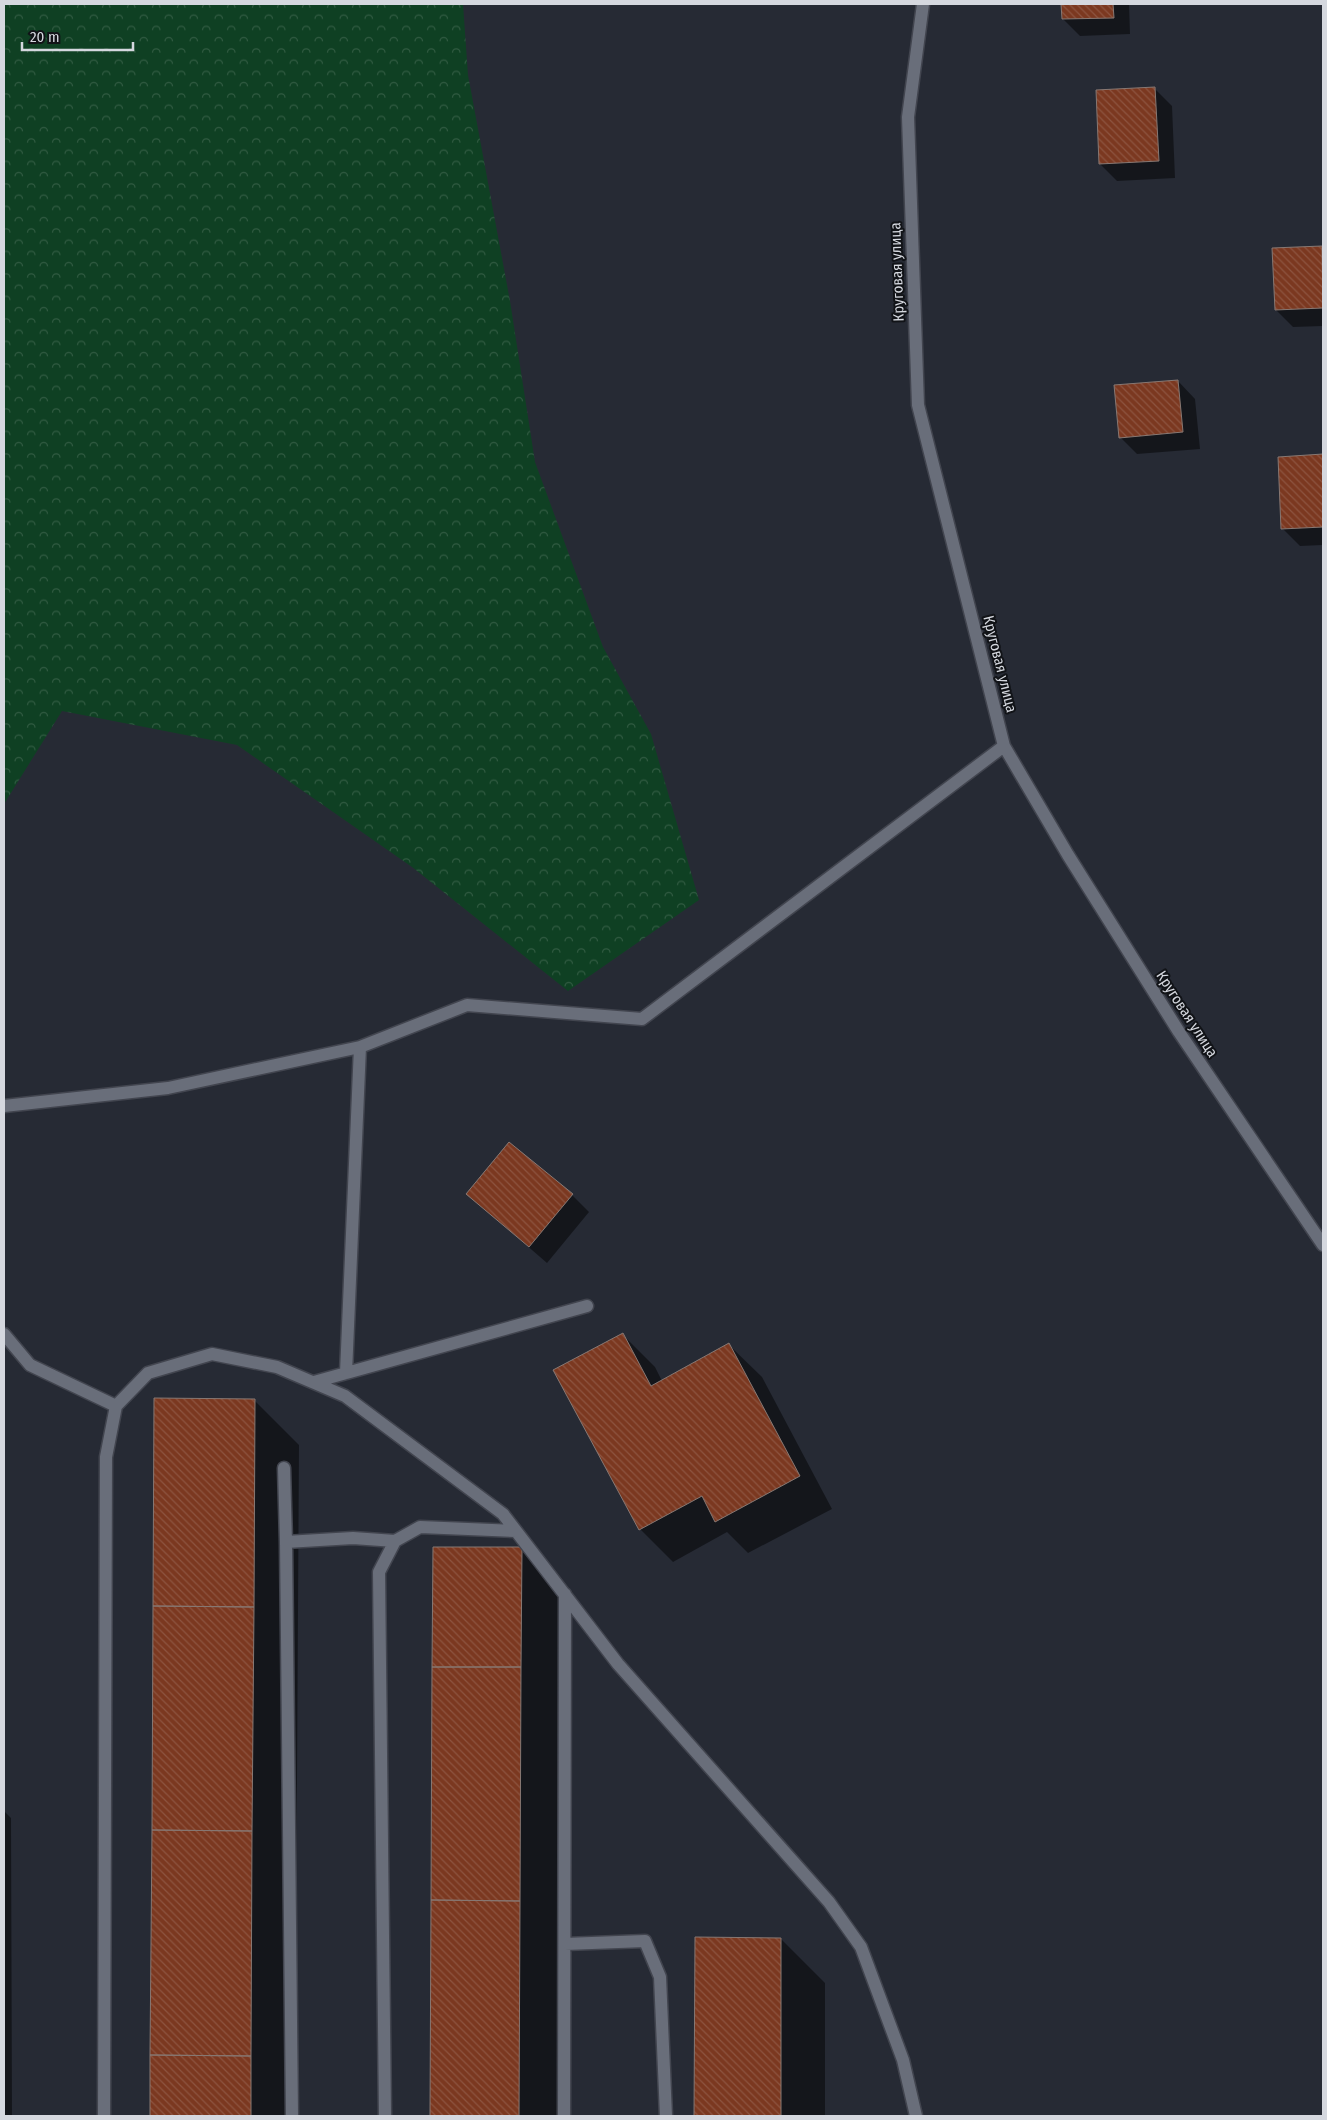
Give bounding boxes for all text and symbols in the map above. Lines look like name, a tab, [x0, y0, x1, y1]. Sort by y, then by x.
scale bar	[22, 20, 134, 52]
text: 20 m	[30, 28, 60, 46]
street label: Круговая улица	[886, 222, 908, 322]
street label: Круговая улица	[979, 614, 1021, 714]
street label: Круговая улица	[1152, 967, 1222, 1061]

